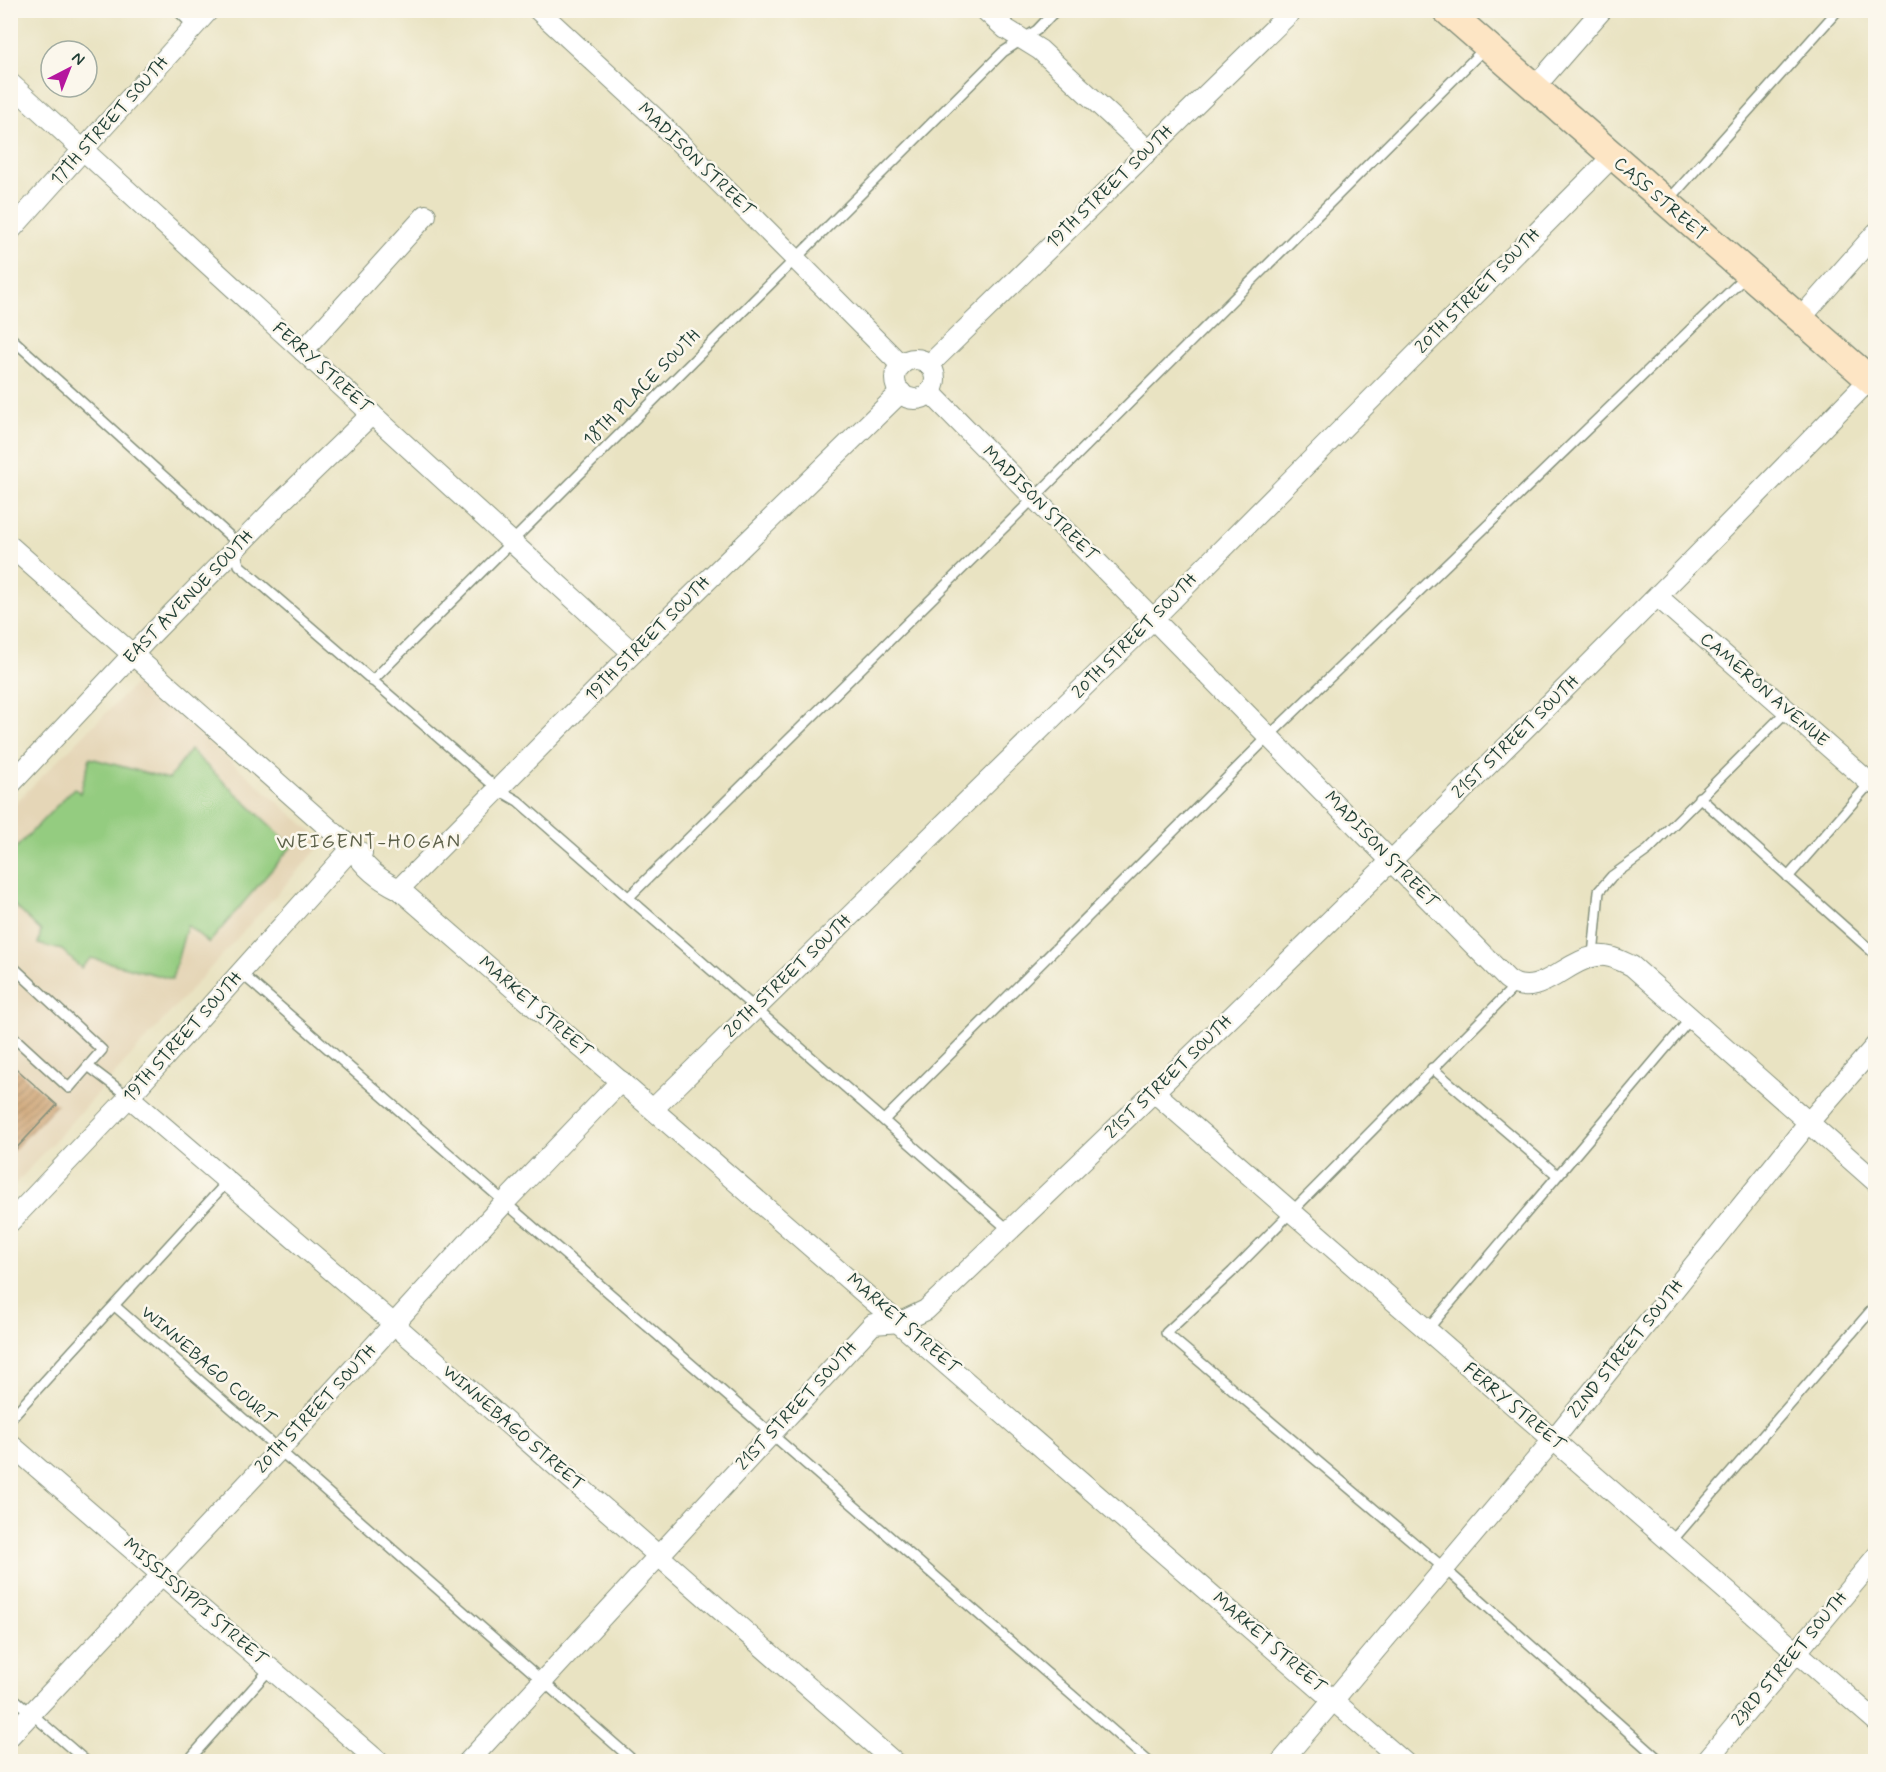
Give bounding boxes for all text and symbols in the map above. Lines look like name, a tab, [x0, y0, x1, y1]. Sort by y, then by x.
north arrow	[39, 39, 99, 99]
text: N	[67, 48, 89, 70]
street label: 17TH STREET SOUTH	[45, 51, 175, 191]
street label: MADISON STREET	[632, 98, 761, 223]
street label: 19TH STREET SOUTH	[1041, 120, 1179, 254]
street label: CASS STREET	[1608, 152, 1712, 246]
street label: 20TH STREET SOUTH	[1410, 223, 1546, 359]
street label: FERRY STREET	[267, 317, 377, 420]
street label: 18TH PLACE SOUTH	[578, 324, 706, 452]
street label: MADISON STREET	[977, 441, 1104, 568]
street label: EAST AVENUE SOUTH	[119, 525, 260, 669]
street label: 20TH STREET SOUTH	[1067, 568, 1203, 704]
street label: 19TH STREET SOUTH	[580, 571, 716, 707]
street label: CAMERON AVENUE	[1694, 627, 1834, 753]
street label: 21ST STREET SOUTH	[1447, 670, 1585, 804]
street label: MADISON STREET	[1319, 786, 1444, 915]
district label: WEIGENT-HOGAN	[277, 829, 461, 856]
street label: 20TH STREET SOUTH	[719, 909, 857, 1043]
street label: MARKET STREET	[473, 951, 598, 1064]
street label: 19TH STREET SOUTH	[118, 966, 248, 1108]
street label: 21ST STREET SOUTH	[1100, 1010, 1238, 1144]
street label: MARKET STREET	[841, 1268, 966, 1381]
street label: 22ND STREET SOUTH	[1562, 1274, 1690, 1423]
street label: WINNEBAGO COURT	[135, 1301, 281, 1432]
street label: 21ST STREET SOUTH	[731, 1336, 863, 1476]
street label: 20TH STREET SOUTH	[250, 1339, 382, 1479]
street label: FERRY STREET	[1458, 1357, 1571, 1457]
street label: WINNEBAGO STREET	[437, 1360, 589, 1496]
street label: MISSISSIPPI STREET	[118, 1533, 273, 1672]
street label: 23RD STREET SOUTH	[1727, 1586, 1854, 1731]
street label: MARKET STREET	[1207, 1587, 1332, 1700]

